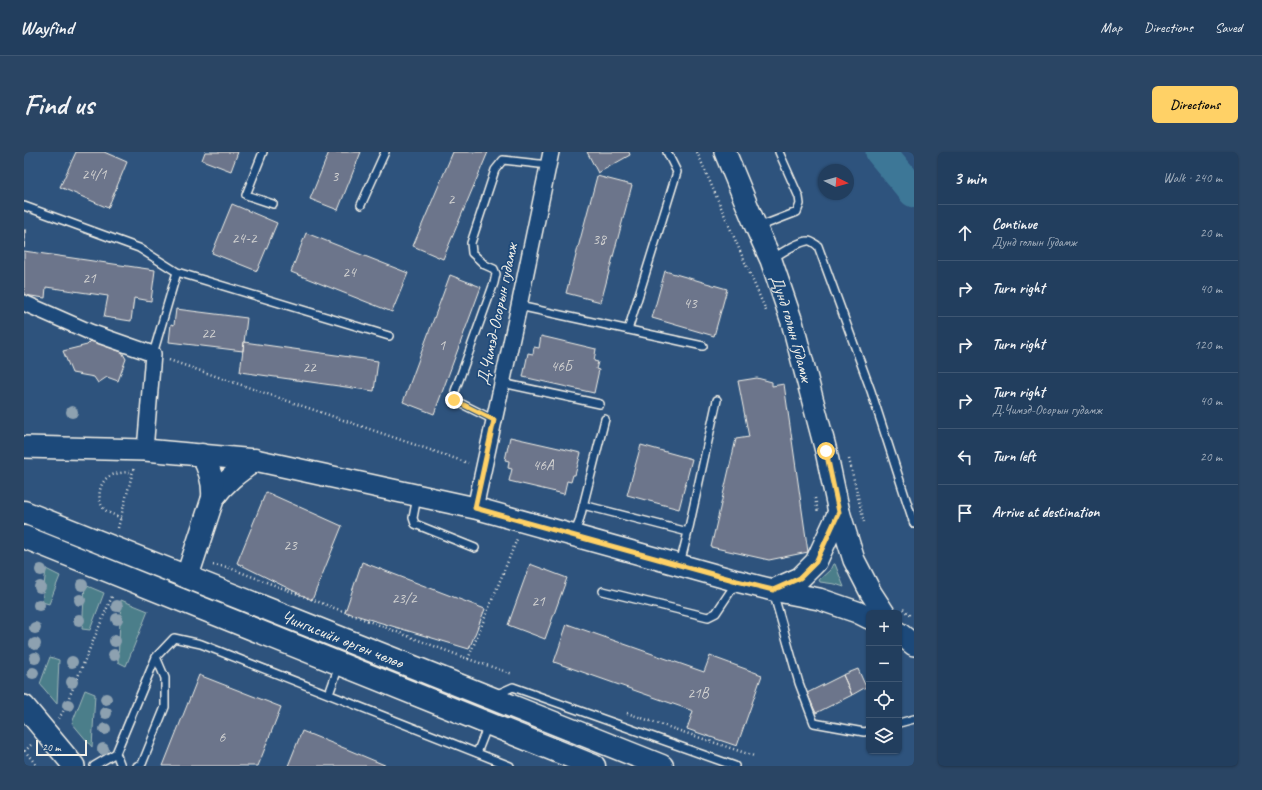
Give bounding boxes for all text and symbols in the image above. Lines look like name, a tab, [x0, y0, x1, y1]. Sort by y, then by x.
text: Wayfind	[20, 16, 73, 40]
text: Map	[1101, 19, 1122, 36]
text: Directions	[1144, 19, 1193, 36]
text: Saved	[1215, 19, 1242, 36]
button: Directions	[1152, 86, 1238, 123]
text: Find us	[24, 87, 94, 122]
north arrow	[818, 164, 854, 200]
house number: 24/1	[81, 165, 108, 184]
house number: 3	[332, 167, 340, 186]
text: 3 min	[954, 168, 987, 189]
text: Walk · 240 m	[1163, 170, 1222, 186]
house number: 2	[448, 190, 456, 209]
text: Continue	[992, 215, 1037, 234]
icon: ahead	[954, 222, 976, 244]
text: 20 m	[1200, 225, 1222, 241]
house number: 24-2	[231, 229, 258, 248]
house number: 38	[592, 230, 607, 249]
text: Дунд голын Гудамж	[992, 234, 1077, 250]
street label: Д.Чимэд-Осорын гудамж	[472, 239, 523, 387]
house number: 24	[342, 263, 357, 282]
house number: 21	[82, 269, 97, 288]
street label: Дунд голын Гудамж	[766, 272, 818, 386]
icon: right	[954, 278, 976, 300]
text: Turn right	[992, 279, 1045, 298]
text: 40 m	[1200, 281, 1222, 297]
house number: 43	[683, 294, 698, 313]
house number: 22	[201, 324, 216, 343]
icon: right	[954, 334, 976, 356]
text: Turn right	[992, 335, 1045, 354]
house number: 1	[439, 336, 447, 355]
text: 120 m	[1194, 337, 1222, 353]
house number: 46Б	[550, 357, 574, 376]
house number: 22	[302, 358, 317, 377]
text: Turn right	[992, 383, 1045, 402]
icon: right	[954, 390, 976, 412]
route end	[445, 391, 463, 409]
text: 40 m	[1200, 393, 1222, 409]
text: Д.Чимэд-Осорын гудамж	[992, 402, 1102, 418]
route start	[817, 442, 835, 460]
icon: left	[954, 446, 976, 468]
text: Turn left	[992, 447, 1035, 466]
text: 20 m	[1200, 449, 1222, 465]
house number: 46А	[532, 456, 555, 475]
icon: arrive	[954, 502, 976, 524]
text: Arrive at destination	[992, 503, 1099, 522]
house number: 23	[283, 536, 298, 555]
house number: 23/2	[391, 589, 418, 608]
house number: 21	[531, 592, 546, 611]
street label: Чингисийн өргөн чөлөө	[279, 605, 408, 673]
map controls	[866, 610, 902, 754]
button: +	[866, 610, 902, 646]
button: −	[866, 646, 902, 682]
button: locate	[866, 682, 902, 718]
house number: 21B	[687, 684, 710, 703]
button: layers	[866, 718, 902, 754]
house number: 6	[219, 728, 227, 747]
scale bar	[36, 738, 87, 757]
text: 20 m	[42, 740, 61, 754]

